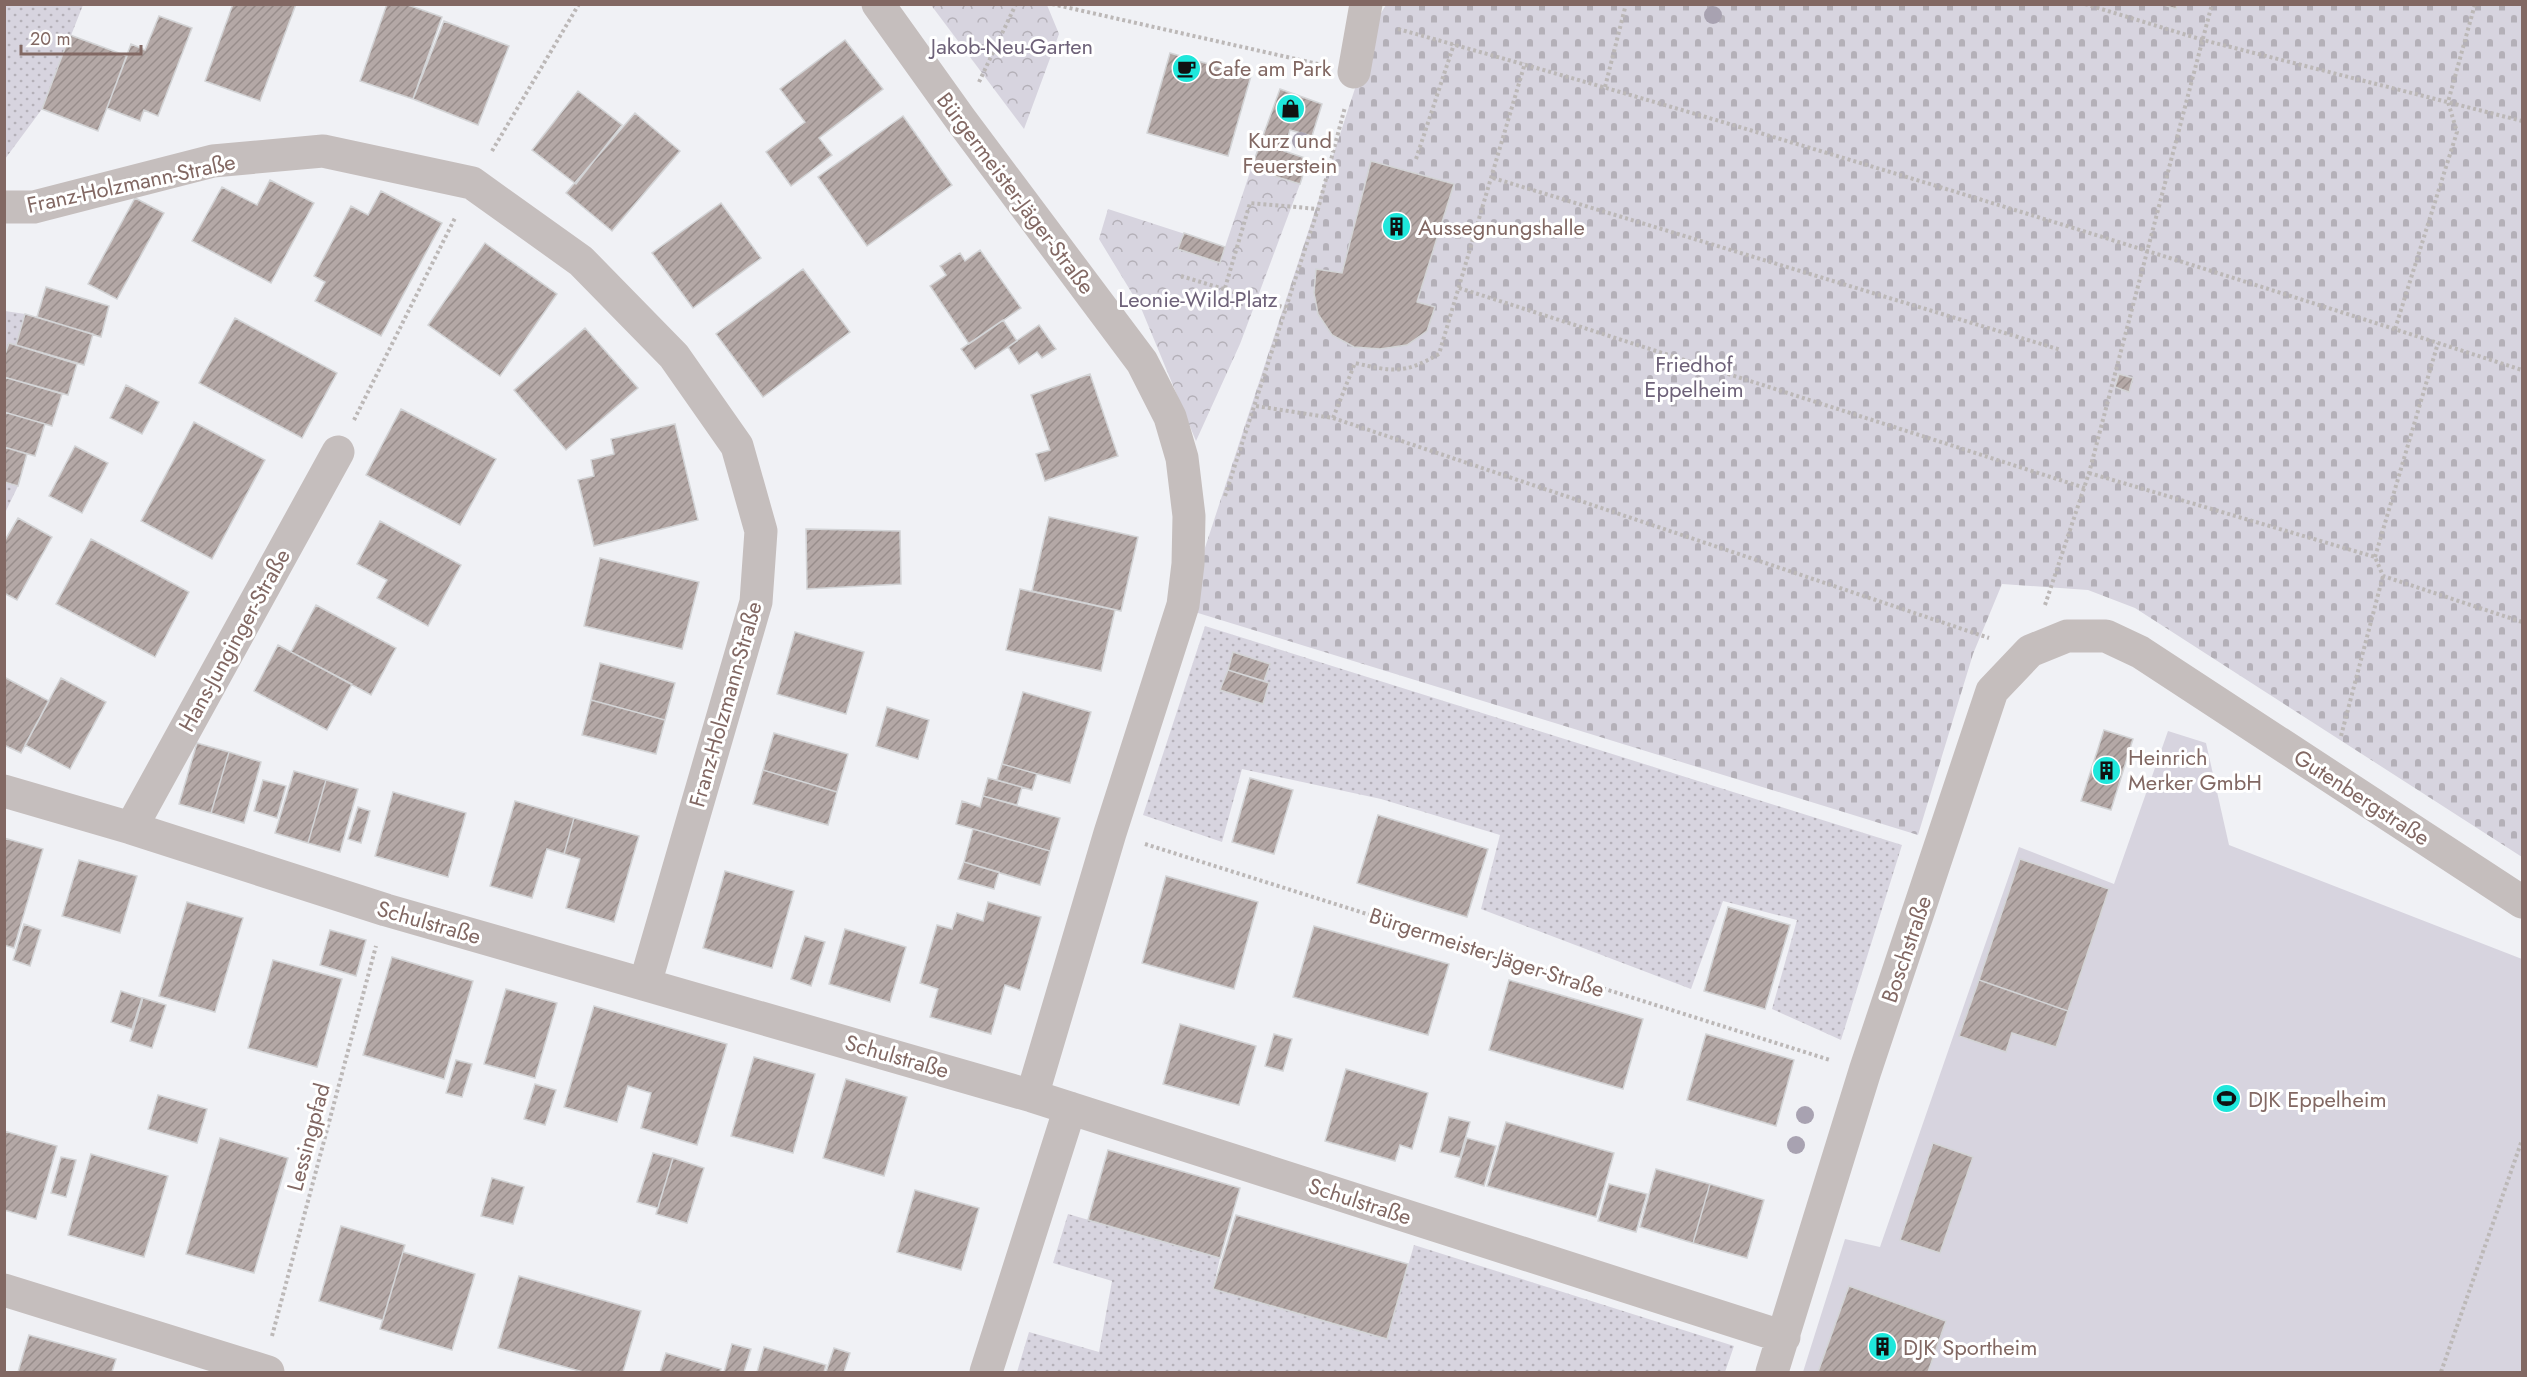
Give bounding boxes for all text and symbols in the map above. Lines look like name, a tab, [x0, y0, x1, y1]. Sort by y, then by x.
scale bar	[21, 18, 141, 56]
text: 20 m	[30, 26, 70, 52]
park label: Jakob-Neu-Garten	[928, 30, 1093, 62]
cafe icon: Cafe am Park	[1171, 52, 1203, 84]
place label: Cafe am Park	[1208, 52, 1332, 84]
street label: Bürgermeister-Jäger-Straße	[929, 85, 1103, 301]
shop icon: Kurz und Feuerstein	[1274, 92, 1306, 124]
place label: Kurz und Feuerstein	[1243, 124, 1337, 181]
street label: Franz-Holzmann-Straße	[24, 145, 238, 221]
building icon: Aussegnungshalle	[1381, 211, 1413, 243]
place label: Aussegnungshalle	[1418, 211, 1585, 243]
park label: Leonie-Wild-Platz	[1118, 283, 1278, 315]
park label: Friedhof Eppelheim	[1644, 348, 1744, 405]
street label: Hans-Junginger-Straße	[170, 543, 298, 737]
street label: Franz-Holzmann-Straße	[680, 597, 770, 811]
place label: Heinrich Merker GmbH	[2128, 741, 2262, 798]
street label: Gutenbergstraße	[2288, 741, 2436, 853]
building icon: Heinrich Merker GmbH	[2091, 754, 2123, 786]
street label: Boschstraße	[1873, 891, 1939, 1007]
street label: Schulstraße	[373, 892, 485, 952]
street label: Bürgermeister-Jäger-Straße	[1365, 899, 1609, 1005]
street label: Schulstraße	[841, 1026, 953, 1086]
street label: Lessingpfad	[278, 1079, 338, 1195]
sports icon: DJK Eppelheim	[2211, 1083, 2243, 1115]
place label: DJK Eppelheim	[2248, 1083, 2387, 1115]
street label: Schulstraße	[1304, 1169, 1416, 1233]
building icon: DJK Sportheim	[1866, 1331, 1898, 1363]
place label: DJK Sportheim	[1903, 1331, 2037, 1363]

